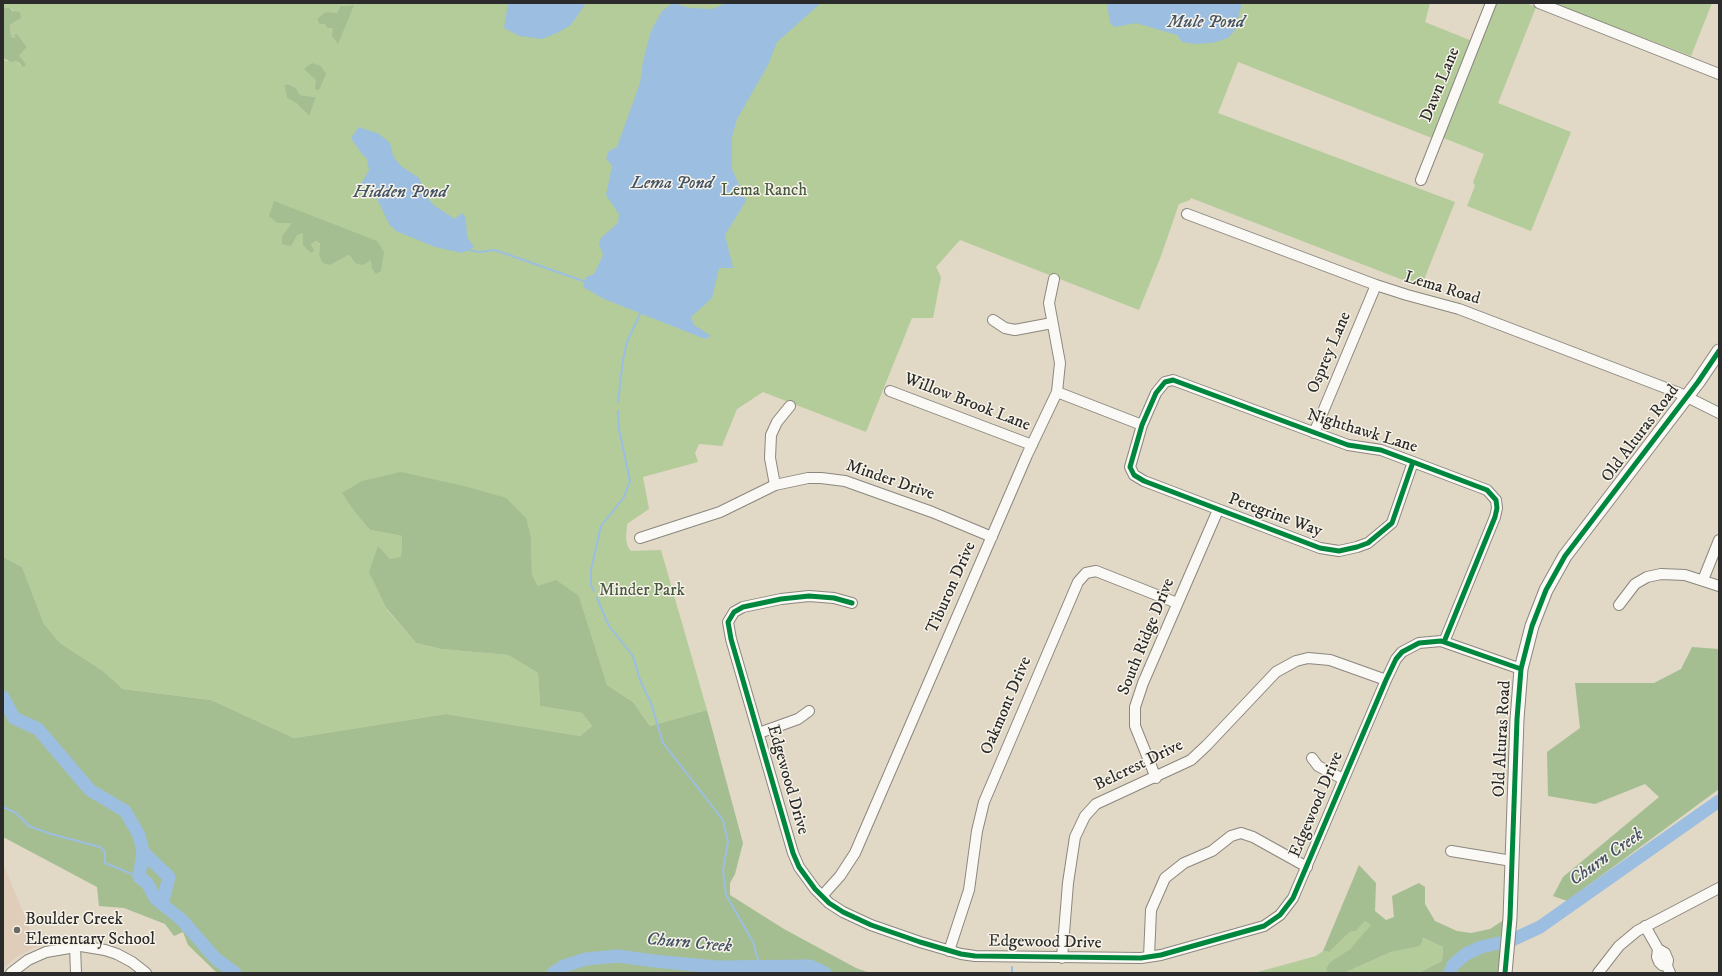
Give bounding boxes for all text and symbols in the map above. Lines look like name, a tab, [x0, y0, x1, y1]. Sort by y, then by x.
water label: Mule Pond	[1168, 12, 1244, 34]
street label: Dawn Lane	[1417, 45, 1465, 125]
water label: Lema Pond	[631, 173, 713, 195]
park label: Lema Ranch	[721, 181, 807, 201]
water label: Hidden Pond	[353, 182, 447, 204]
street label: Lema Road	[1402, 268, 1482, 310]
street label: Osprey Lane	[1304, 309, 1356, 397]
street label: Willow Brook Lane	[901, 370, 1033, 436]
street label: Old Alturas Road	[1598, 381, 1684, 487]
street label: Nighthawk Lane	[1304, 406, 1420, 458]
street label: Minder Drive	[843, 456, 937, 506]
street label: Peregrine Way	[1225, 490, 1325, 542]
street label: Tiburon Drive	[923, 539, 981, 637]
street label: South Ridge Drive	[1114, 576, 1180, 698]
park label: Minder Park	[599, 581, 685, 601]
street label: Oakmont Drive	[977, 654, 1037, 758]
street label: Old Alturas Road	[1490, 680, 1516, 798]
street label: Edgewood Drive	[762, 723, 812, 837]
street label: Belcrest Drive	[1091, 736, 1187, 796]
street label: Edgewood Drive	[1285, 749, 1349, 861]
water label: Churn Creek	[1566, 825, 1648, 891]
place label: Boulder Creek Elementary School	[25, 910, 155, 950]
marker: Boulder Creek Elementary School	[12, 925, 22, 935]
water label: Churn Creek	[645, 930, 733, 958]
street label: Edgewood Drive	[988, 932, 1102, 954]

